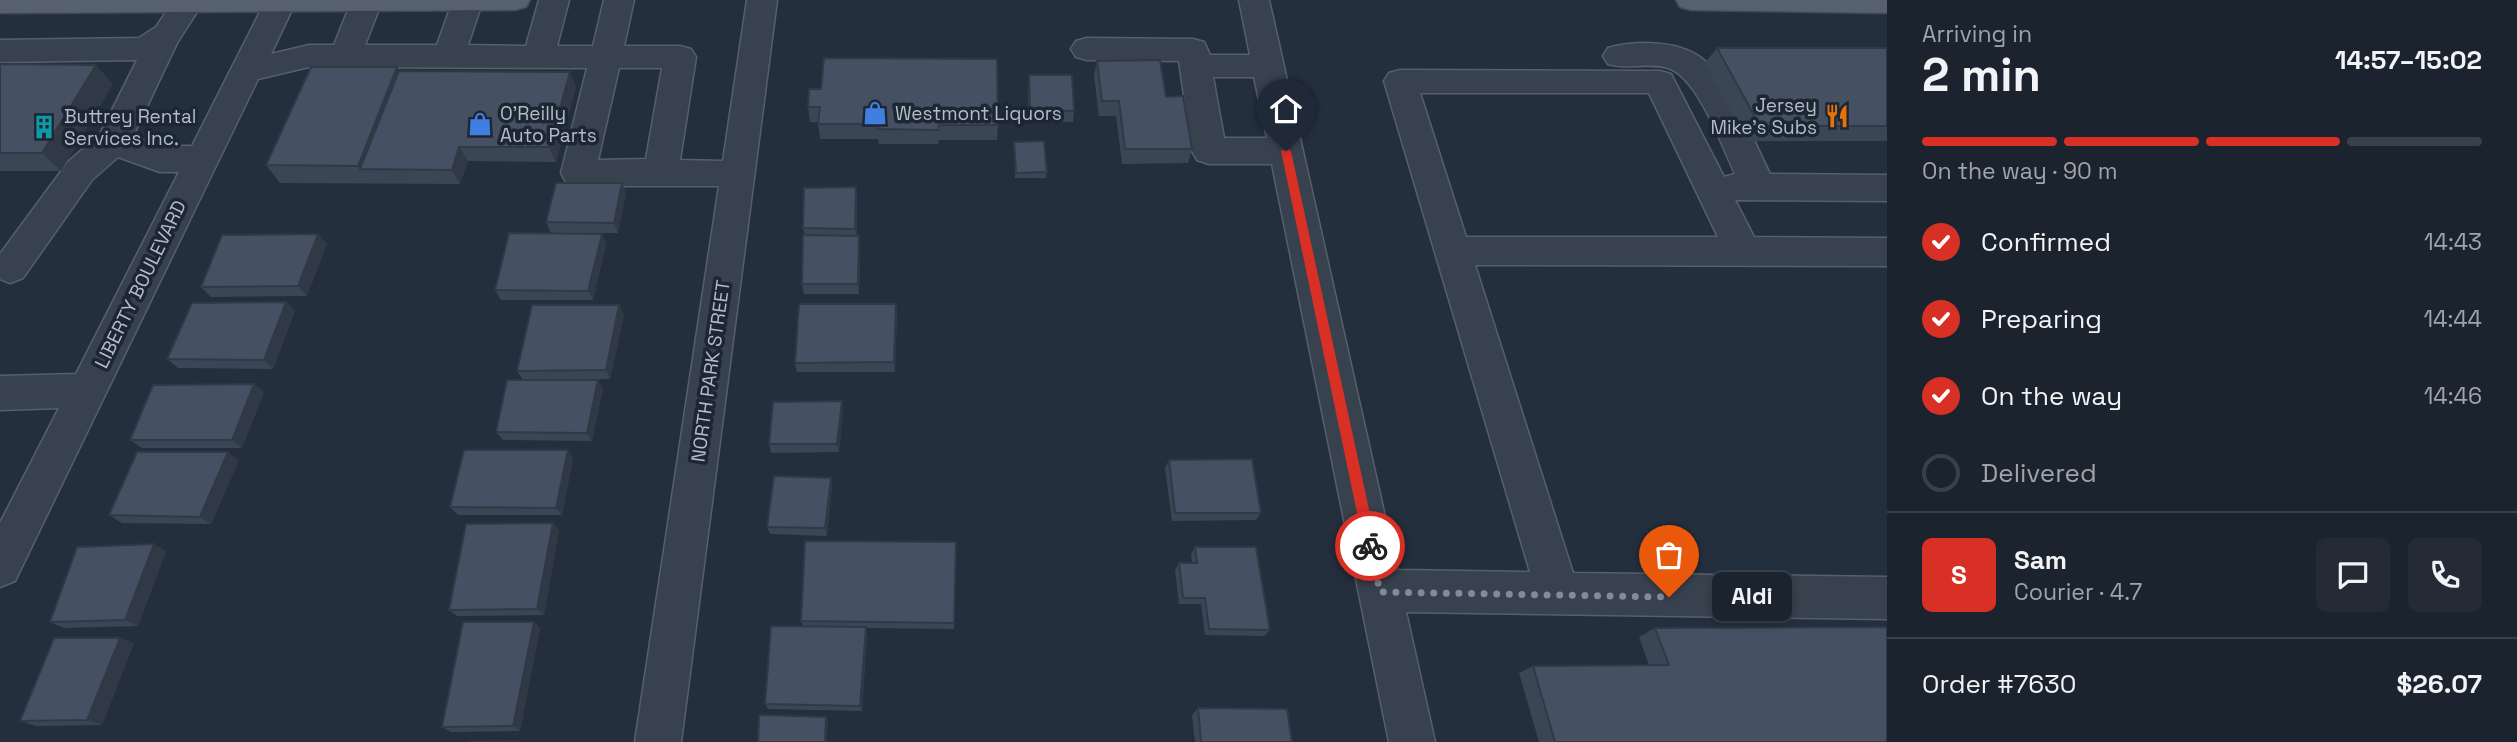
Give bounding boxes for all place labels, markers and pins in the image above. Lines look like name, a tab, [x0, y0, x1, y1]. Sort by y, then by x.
pin	[1256, 79, 1316, 151]
place label: Jersey Mike's Subs	[1710, 93, 1817, 140]
shop icon: Westmont Liquors	[861, 99, 889, 127]
place label: O'Reilly Auto Parts	[500, 101, 597, 148]
place label: Westmont Liquors	[895, 101, 1062, 126]
restaurant icon: Jersey Mike's Subs	[1823, 102, 1851, 130]
place label: Buttrey Rental Services Inc.	[64, 104, 197, 151]
shop icon: O'Reilly Auto Parts	[466, 110, 494, 138]
building icon: Buttrey Rental Services Inc.	[30, 113, 58, 141]
pin	[1639, 525, 1699, 597]
callout: Aldi	[1711, 572, 1792, 622]

